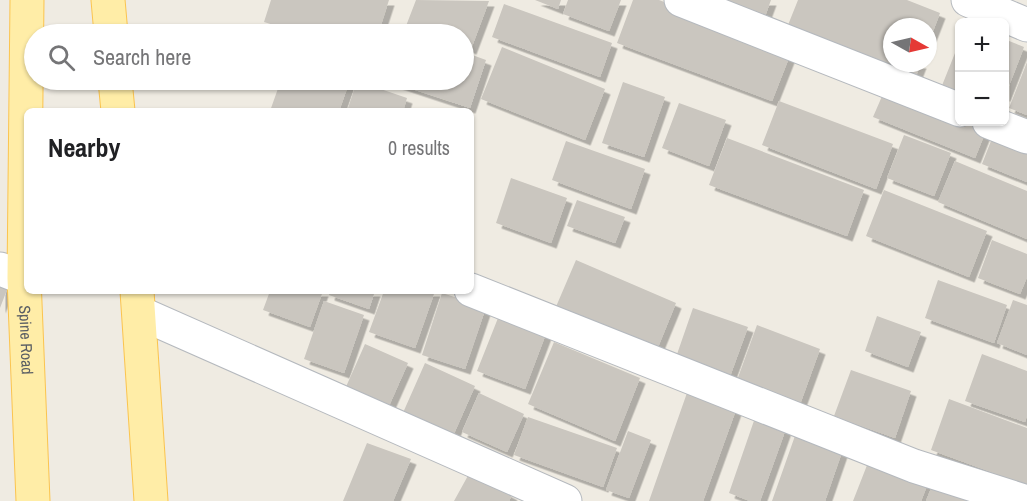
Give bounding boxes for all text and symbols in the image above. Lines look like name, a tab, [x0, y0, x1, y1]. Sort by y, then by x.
north arrow	[883, 18, 937, 72]
map controls	[955, 18, 1009, 126]
button: +	[955, 18, 1009, 72]
search box	[24, 24, 474, 90]
icon: search	[45, 41, 78, 74]
text: Search here	[93, 42, 191, 72]
button: −	[955, 72, 1009, 126]
text: Nearby	[48, 130, 120, 165]
text: 0 results	[388, 134, 450, 161]
street label: Spine Road	[14, 305, 39, 375]

